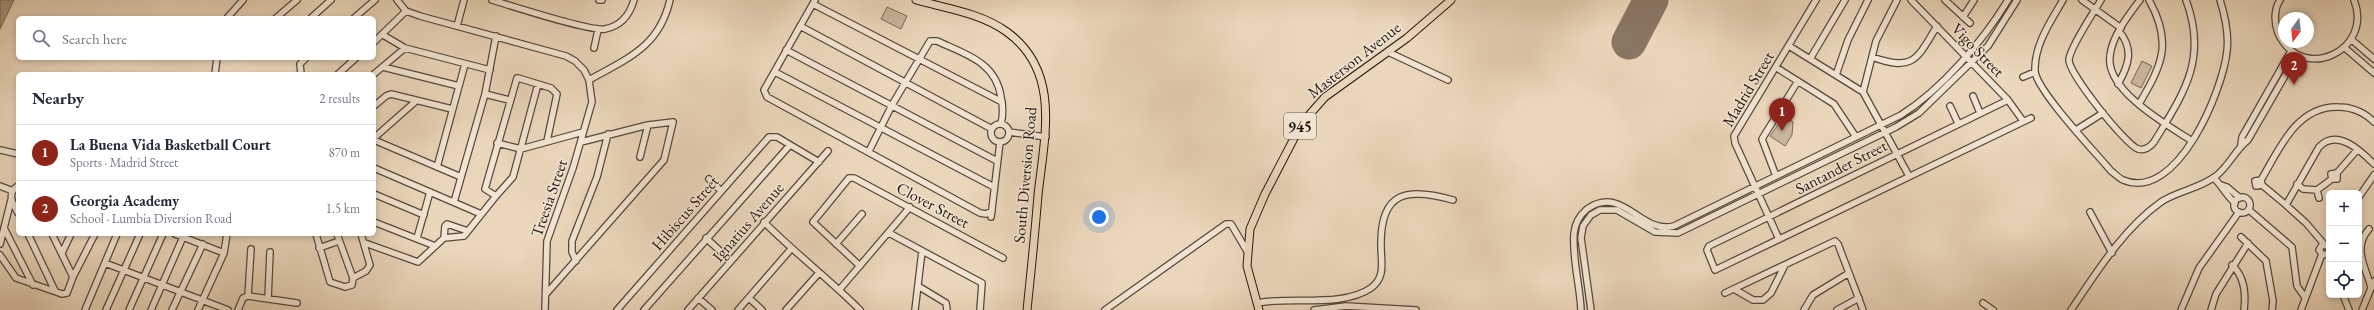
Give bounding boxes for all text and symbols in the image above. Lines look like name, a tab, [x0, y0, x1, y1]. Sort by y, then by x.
north arrow	[2278, 12, 2314, 48]
search box	[16, 16, 376, 60]
street label: Masterson Avenue	[1303, 17, 1405, 103]
street label: Vigo Street	[1947, 18, 2009, 82]
icon: search	[30, 27, 52, 49]
text: Search here	[62, 29, 127, 48]
street label: Madrid Street	[1717, 47, 1779, 131]
pin: 2	[2281, 52, 2307, 85]
text: Nearby	[32, 87, 84, 109]
text: 2 results	[319, 90, 360, 107]
pin: 1	[1769, 98, 1795, 131]
street label: South Diversion Road	[1009, 105, 1041, 244]
road number: 945	[1284, 113, 1316, 139]
text: La Buena Vida Basketball Court	[70, 135, 271, 154]
street label: Santander Street	[1792, 135, 1890, 199]
text: 1	[42, 144, 48, 161]
text: 870 m	[329, 144, 360, 161]
text: Sports · Madrid Street	[70, 154, 178, 171]
street label: Treesia Street	[526, 156, 572, 240]
street label: Hibiscus Street	[647, 171, 723, 255]
street label: Clover Street	[893, 177, 973, 233]
street label: Ignatius Avenue	[708, 178, 788, 266]
map controls	[2326, 190, 2362, 298]
button: +	[2326, 190, 2362, 226]
text: Georgia Academy	[70, 191, 179, 210]
text: 2	[42, 200, 48, 217]
text: 1.5 km	[326, 200, 360, 217]
your location	[1089, 207, 1109, 227]
text: School · Lumbia Diversion Road	[70, 210, 232, 227]
button: −	[2326, 226, 2362, 262]
button: locate	[2326, 262, 2362, 298]

